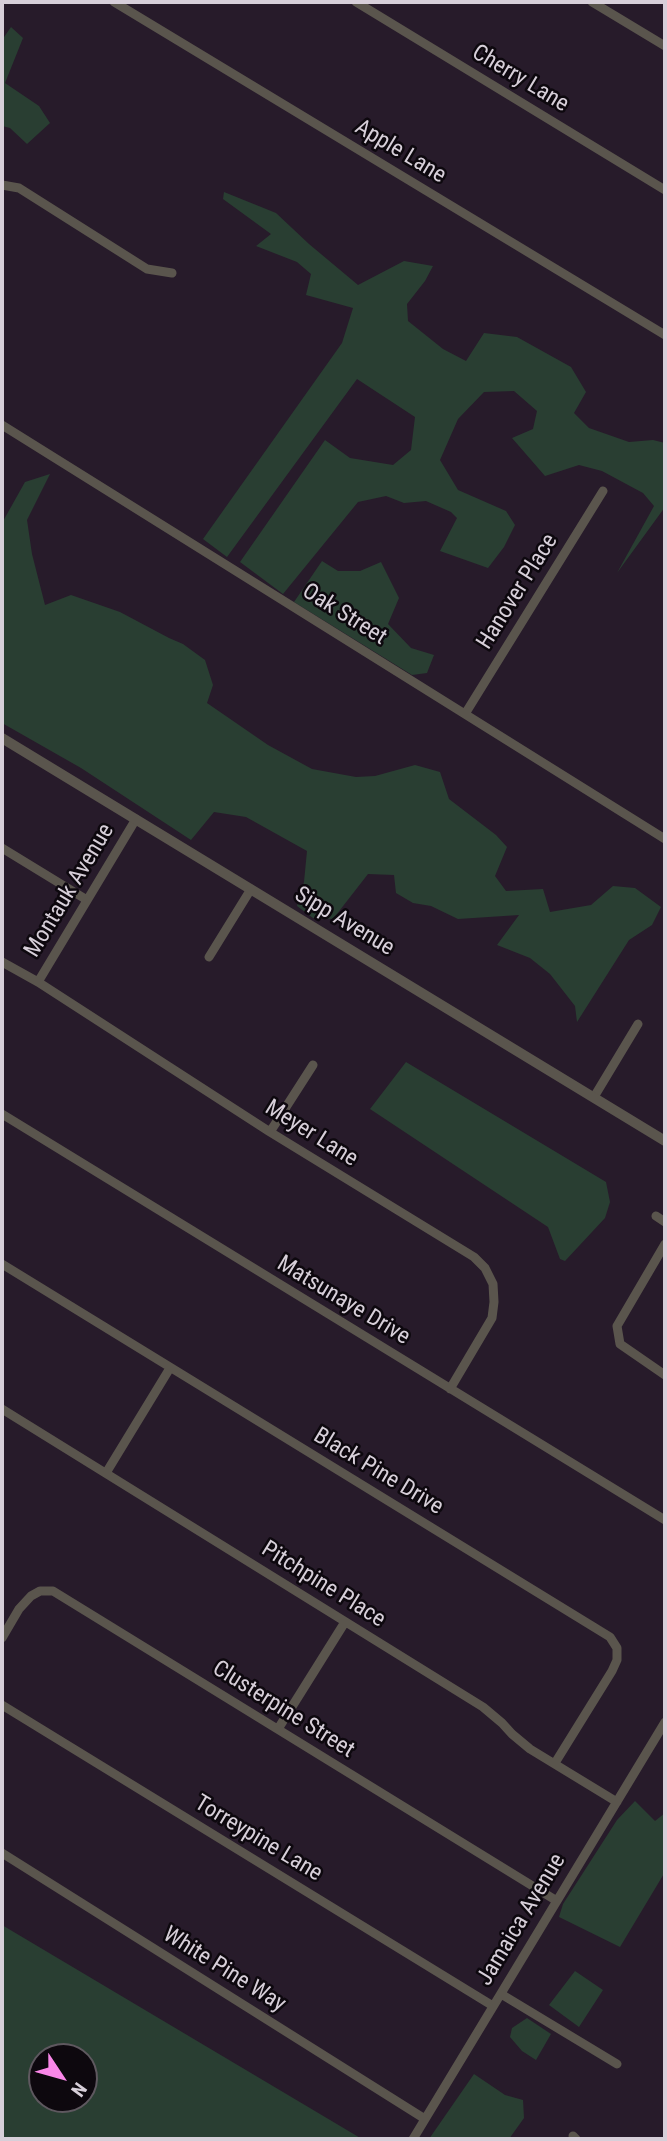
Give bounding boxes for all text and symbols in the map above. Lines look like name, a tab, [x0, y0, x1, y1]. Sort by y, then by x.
street label: Cherry Lane	[467, 39, 573, 119]
street label: Apple Lane	[350, 114, 450, 190]
street label: Hanover Place	[472, 529, 564, 655]
street label: Oak Street	[297, 578, 391, 652]
street label: Montauk Avenue	[19, 819, 121, 963]
street label: Sipp Avenue	[289, 881, 399, 963]
street label: Meyer Lane	[259, 1095, 363, 1173]
street label: Matsunaye Drive	[272, 1250, 414, 1352]
street label: Black Pine Drive	[308, 1423, 448, 1521]
street label: Pitchpine Place	[256, 1536, 390, 1634]
street label: Clusterpine Street	[207, 1655, 359, 1765]
street label: Torreypine Lane	[189, 1790, 327, 1888]
street label: Jamaica Avenue	[472, 1849, 572, 1991]
street label: White Pine Way	[158, 1921, 290, 2019]
north arrow	[28, 2043, 98, 2113]
text: N	[66, 2078, 92, 2101]

